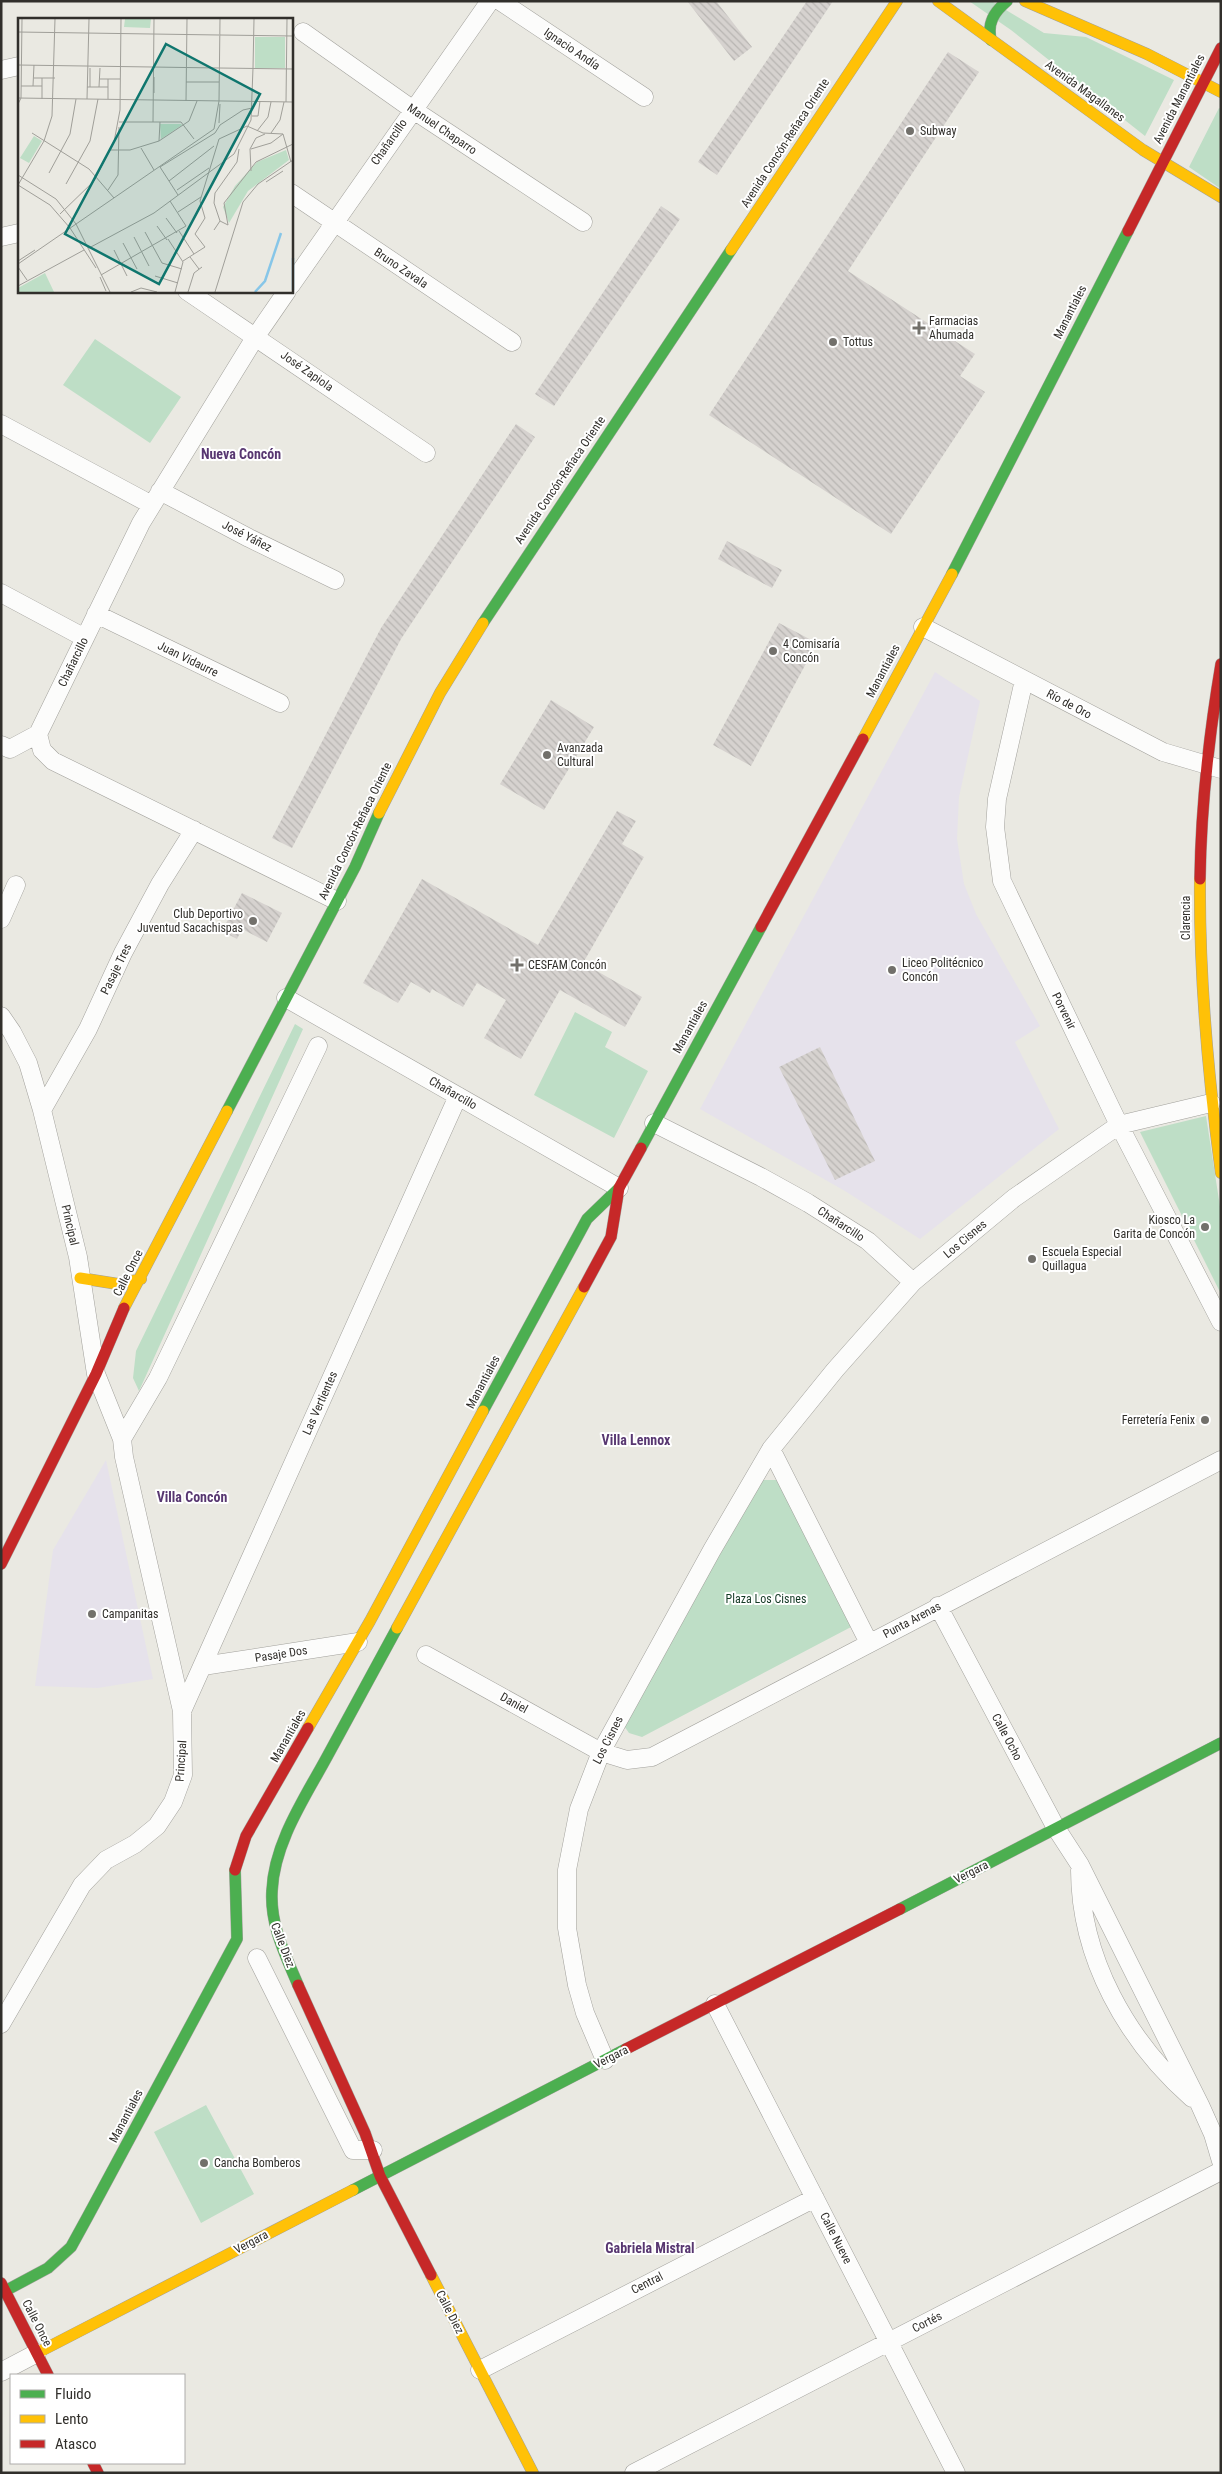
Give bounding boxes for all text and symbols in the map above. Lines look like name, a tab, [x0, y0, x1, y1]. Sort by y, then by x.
inset map	[18, 18, 292, 292]
street label: Ignacio Andía	[541, 25, 603, 73]
street label: Avenida Manantiales	[1150, 52, 1208, 146]
street label: Avenida Magallanes	[1042, 57, 1128, 125]
street label: Avenida Concón-Reñaca Oriente	[738, 75, 832, 210]
street label: Manuel Chaparro	[405, 101, 479, 157]
street label: Chañarcillo	[368, 116, 410, 168]
place label: Subway	[920, 124, 956, 138]
marker: Subway	[904, 125, 916, 137]
street label: Bruno Zavala	[371, 245, 431, 291]
street label: Manantiales	[1051, 283, 1089, 341]
place label: Farmacias Ahumada	[929, 314, 978, 342]
marker: Farmacias Ahumada	[913, 322, 925, 334]
place label: Tottus	[843, 335, 873, 349]
marker: Tottus	[827, 336, 839, 348]
street label: José Zapiola	[278, 348, 336, 394]
street label: Avenida Concón-Reñaca Oriente	[512, 413, 608, 547]
district label: Nueva Concón	[201, 446, 281, 462]
street label: José Yáñez	[220, 518, 274, 554]
street label: Chañarcillo	[55, 635, 91, 689]
place label: 4 Comisaría Concón	[783, 637, 840, 665]
street label: Juan Vidaurre	[155, 638, 221, 680]
street label: Manantiales	[863, 642, 903, 700]
marker: 4 Comisaría Concón	[767, 645, 779, 657]
street label: Río de Oro	[1044, 686, 1094, 722]
place label: Avanzada Cultural	[557, 741, 603, 769]
marker: Avanzada Cultural	[541, 749, 553, 761]
street label: Avenida Concón-Reñaca Oriente	[316, 760, 395, 902]
street label: Clarencia	[1179, 896, 1193, 940]
place label: Club Deportivo Juventud Sacachispas	[137, 907, 243, 935]
marker: Club Deportivo Juventud Sacachispas	[247, 915, 259, 927]
street label: Pasaje Tres	[98, 941, 134, 997]
place label: Liceo Politécnico Concón	[902, 956, 983, 984]
marker: CESFAM Concón	[510, 958, 524, 972]
place label: CESFAM Concón	[528, 958, 607, 972]
marker: Liceo Politécnico Concón	[886, 964, 898, 976]
street label: Porvenir	[1049, 990, 1079, 1032]
street label: Manantiales	[670, 998, 710, 1056]
street label: Chañarcillo	[426, 1074, 480, 1112]
street label: Principal	[59, 1203, 81, 1247]
street label: Chañarcillo	[815, 1204, 867, 1244]
place label: Kiosco La Garita de Concón	[1113, 1213, 1195, 1241]
street label: Los Cisnes	[941, 1217, 989, 1261]
marker: Kiosco La Garita de Concón	[1199, 1221, 1211, 1233]
place label: Escuela Especial Quillagua	[1042, 1245, 1121, 1273]
street label: Calle Once	[110, 1247, 146, 1299]
marker: Escuela Especial Quillagua	[1026, 1253, 1038, 1265]
street label: Manantiales	[463, 1353, 503, 1411]
street label: Las Vertientes	[300, 1369, 340, 1437]
place label: Ferretería Fenix	[1122, 1413, 1195, 1427]
marker: Ferretería Fenix	[1199, 1414, 1211, 1426]
district label: Villa Lennox	[602, 1432, 671, 1448]
district label: Villa Concón	[157, 1489, 227, 1505]
park label: Plaza Los Cisnes	[726, 1592, 806, 1606]
street label: Punta Arenas	[881, 1599, 943, 1641]
place label: Campanitas	[102, 1607, 159, 1621]
marker: Campanitas	[86, 1608, 98, 1620]
street label: Pasaje Dos	[254, 1643, 308, 1665]
street label: Daniel	[498, 1690, 530, 1716]
street label: Manantiales	[267, 1707, 309, 1765]
street label: Calle Ocho	[989, 1711, 1025, 1763]
street label: Los Cisnes	[590, 1714, 626, 1766]
street label: Principal	[173, 1740, 189, 1782]
street label: Vergara	[952, 1857, 991, 1887]
street label: Calle Diez	[268, 1921, 298, 1969]
street label: Vergara	[592, 2042, 631, 2072]
street label: Manantiales	[106, 2087, 146, 2145]
place label: Cancha Bomberos	[214, 2156, 300, 2170]
marker: Cancha Bomberos	[198, 2157, 210, 2169]
street label: Calle Nueve	[817, 2210, 855, 2266]
street label: Vergara	[232, 2227, 271, 2257]
district label: Gabriela Mistral	[605, 2240, 695, 2256]
street label: Central	[629, 2269, 665, 2297]
street label: Calle Diez	[433, 2288, 467, 2336]
street label: Calle Once	[19, 2297, 55, 2349]
street label: Cortés	[910, 2309, 944, 2335]
legend	[10, 2374, 185, 2464]
text: Fluido	[55, 2385, 91, 2403]
text: Lento	[55, 2410, 88, 2428]
text: Atasco	[55, 2435, 96, 2453]

